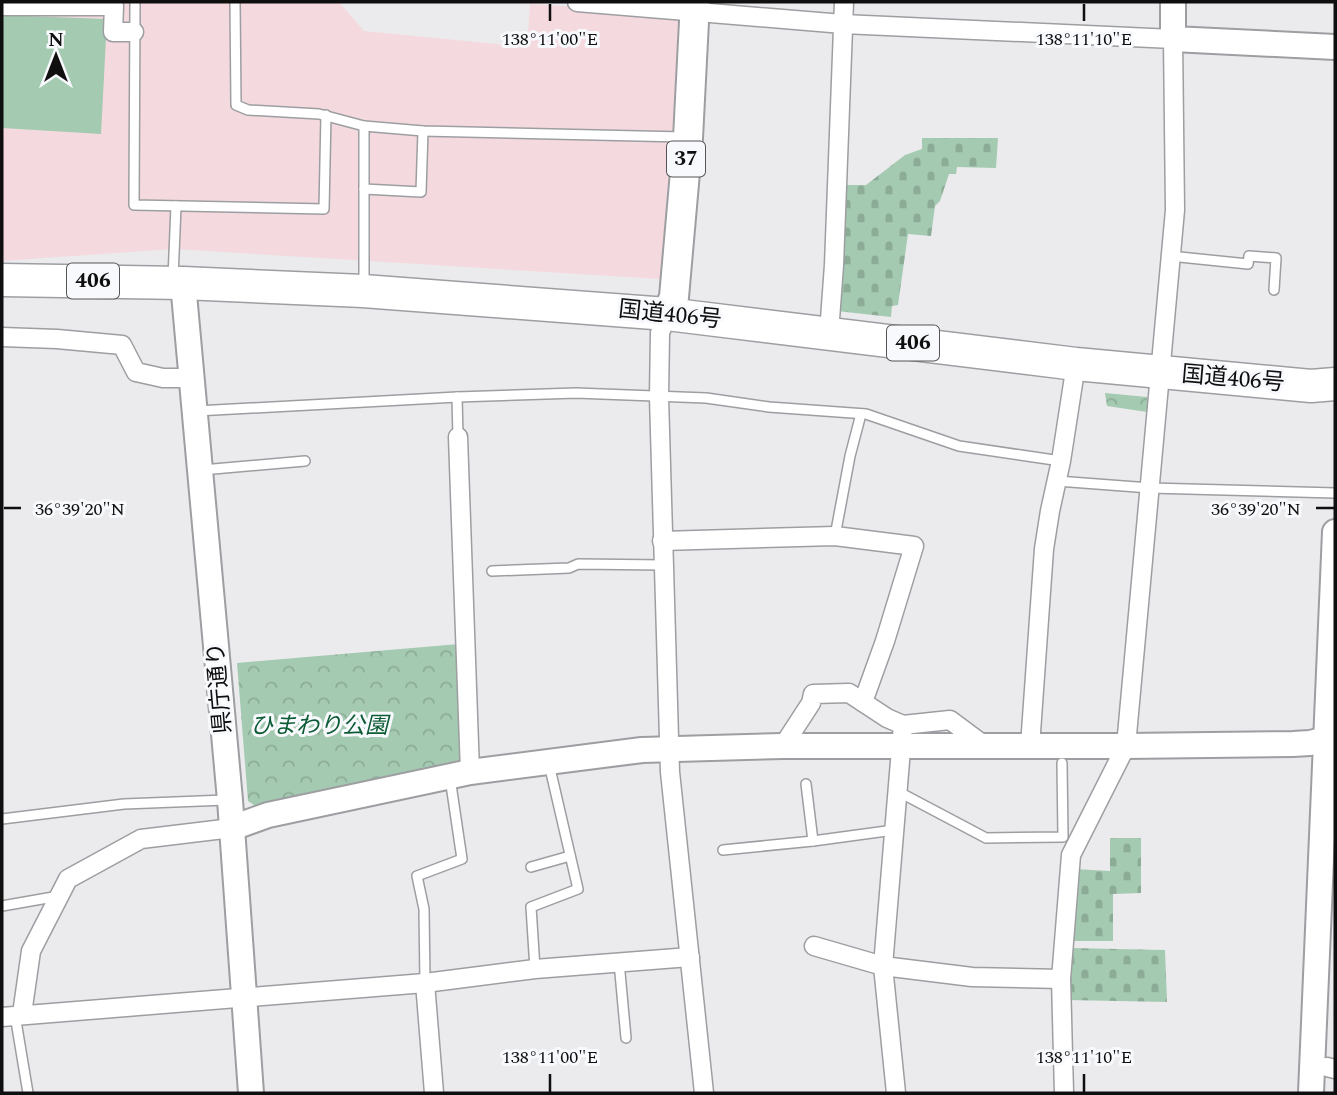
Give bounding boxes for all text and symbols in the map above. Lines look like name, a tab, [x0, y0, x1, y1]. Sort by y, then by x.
north arrow	[21, 21, 91, 91]
text: N	[48, 26, 64, 55]
text: 138°11'00"E	[502, 26, 598, 53]
text: 138°11'10"E	[1036, 26, 1132, 53]
road number: 37	[667, 142, 705, 176]
road number: 406	[67, 264, 119, 298]
street label: 国道406号	[617, 292, 723, 338]
road number: 406	[887, 326, 939, 360]
street label: 国道406号	[1180, 357, 1286, 401]
text: 36°39'20"N	[35, 496, 125, 523]
text: 36°39'20"N	[1211, 496, 1301, 523]
street label: 県庁通り	[199, 641, 241, 735]
park label: ひまわり公園	[250, 709, 391, 744]
text: 138°11'00"E	[502, 1044, 598, 1071]
text: 138°11'10"E	[1036, 1044, 1132, 1071]

